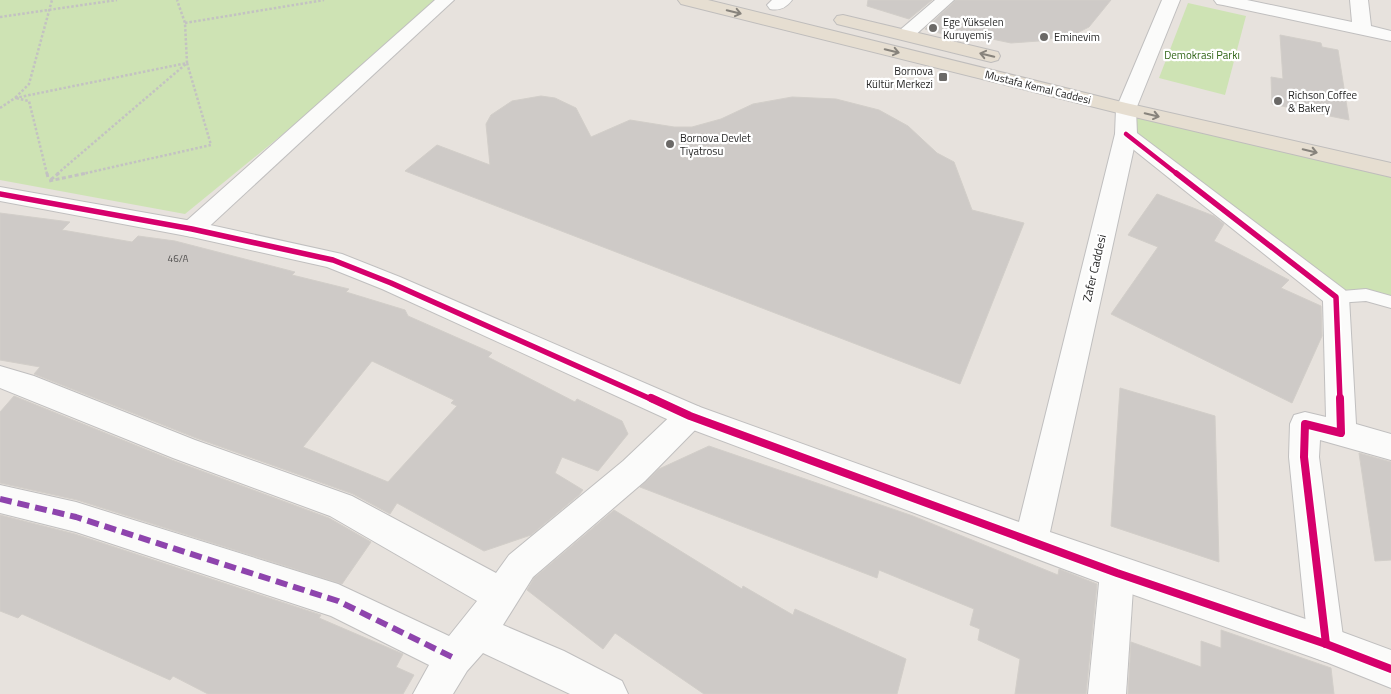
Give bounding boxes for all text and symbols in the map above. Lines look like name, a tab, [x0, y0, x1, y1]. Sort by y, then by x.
one-way arrow	[725, 8, 741, 17]
place label: Ege Yükselen Kuruyemiş	[943, 14, 1004, 43]
marker: Ege Yükselen Kuruyemiş	[927, 22, 939, 34]
place label: Eminevim	[1054, 29, 1100, 45]
marker: Eminevim	[1038, 31, 1050, 43]
one-way arrow	[883, 47, 899, 56]
park label: Demokrasi Parkı	[1164, 47, 1240, 63]
one-way arrow	[979, 50, 995, 59]
place label: Bornova Kültür Merkezi	[866, 63, 933, 92]
street label: Mustafa Kemal Caddesi	[983, 66, 1093, 108]
marker: Bornova Kültür Merkezi	[937, 71, 949, 83]
place label: Richson Coffee & Bakery	[1288, 87, 1358, 116]
marker: Richson Coffee & Bakery	[1272, 95, 1284, 107]
one-way arrow	[1143, 110, 1159, 120]
place label: Bornova Devlet Tiyatrosu	[680, 130, 751, 159]
marker: Bornova Devlet Tiyatrosu	[664, 138, 676, 150]
one-way arrow	[1301, 147, 1317, 156]
street label: Zafer Caddesi	[1077, 232, 1111, 304]
house number: 46/A	[168, 251, 188, 266]

